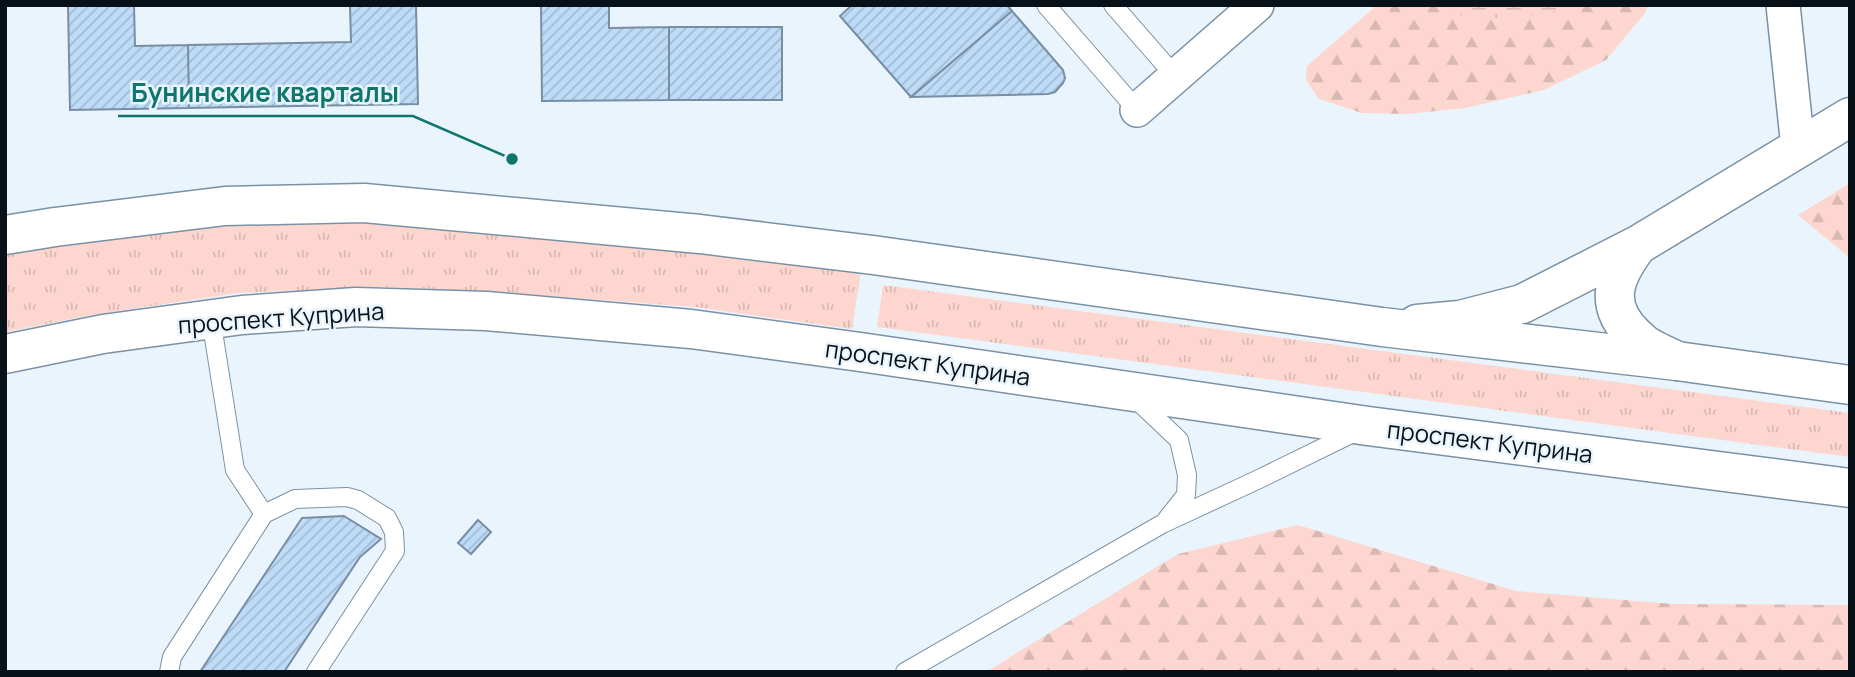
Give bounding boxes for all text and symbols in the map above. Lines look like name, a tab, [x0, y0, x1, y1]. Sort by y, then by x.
callout: Бунинские кварталы	[118, 69, 413, 116]
text: Бунинские кварталы	[131, 74, 399, 110]
street label: проспект Куприна	[177, 293, 385, 341]
street label: проспект Куприна	[823, 331, 1033, 393]
street label: проспект Куприна	[1385, 412, 1595, 470]

